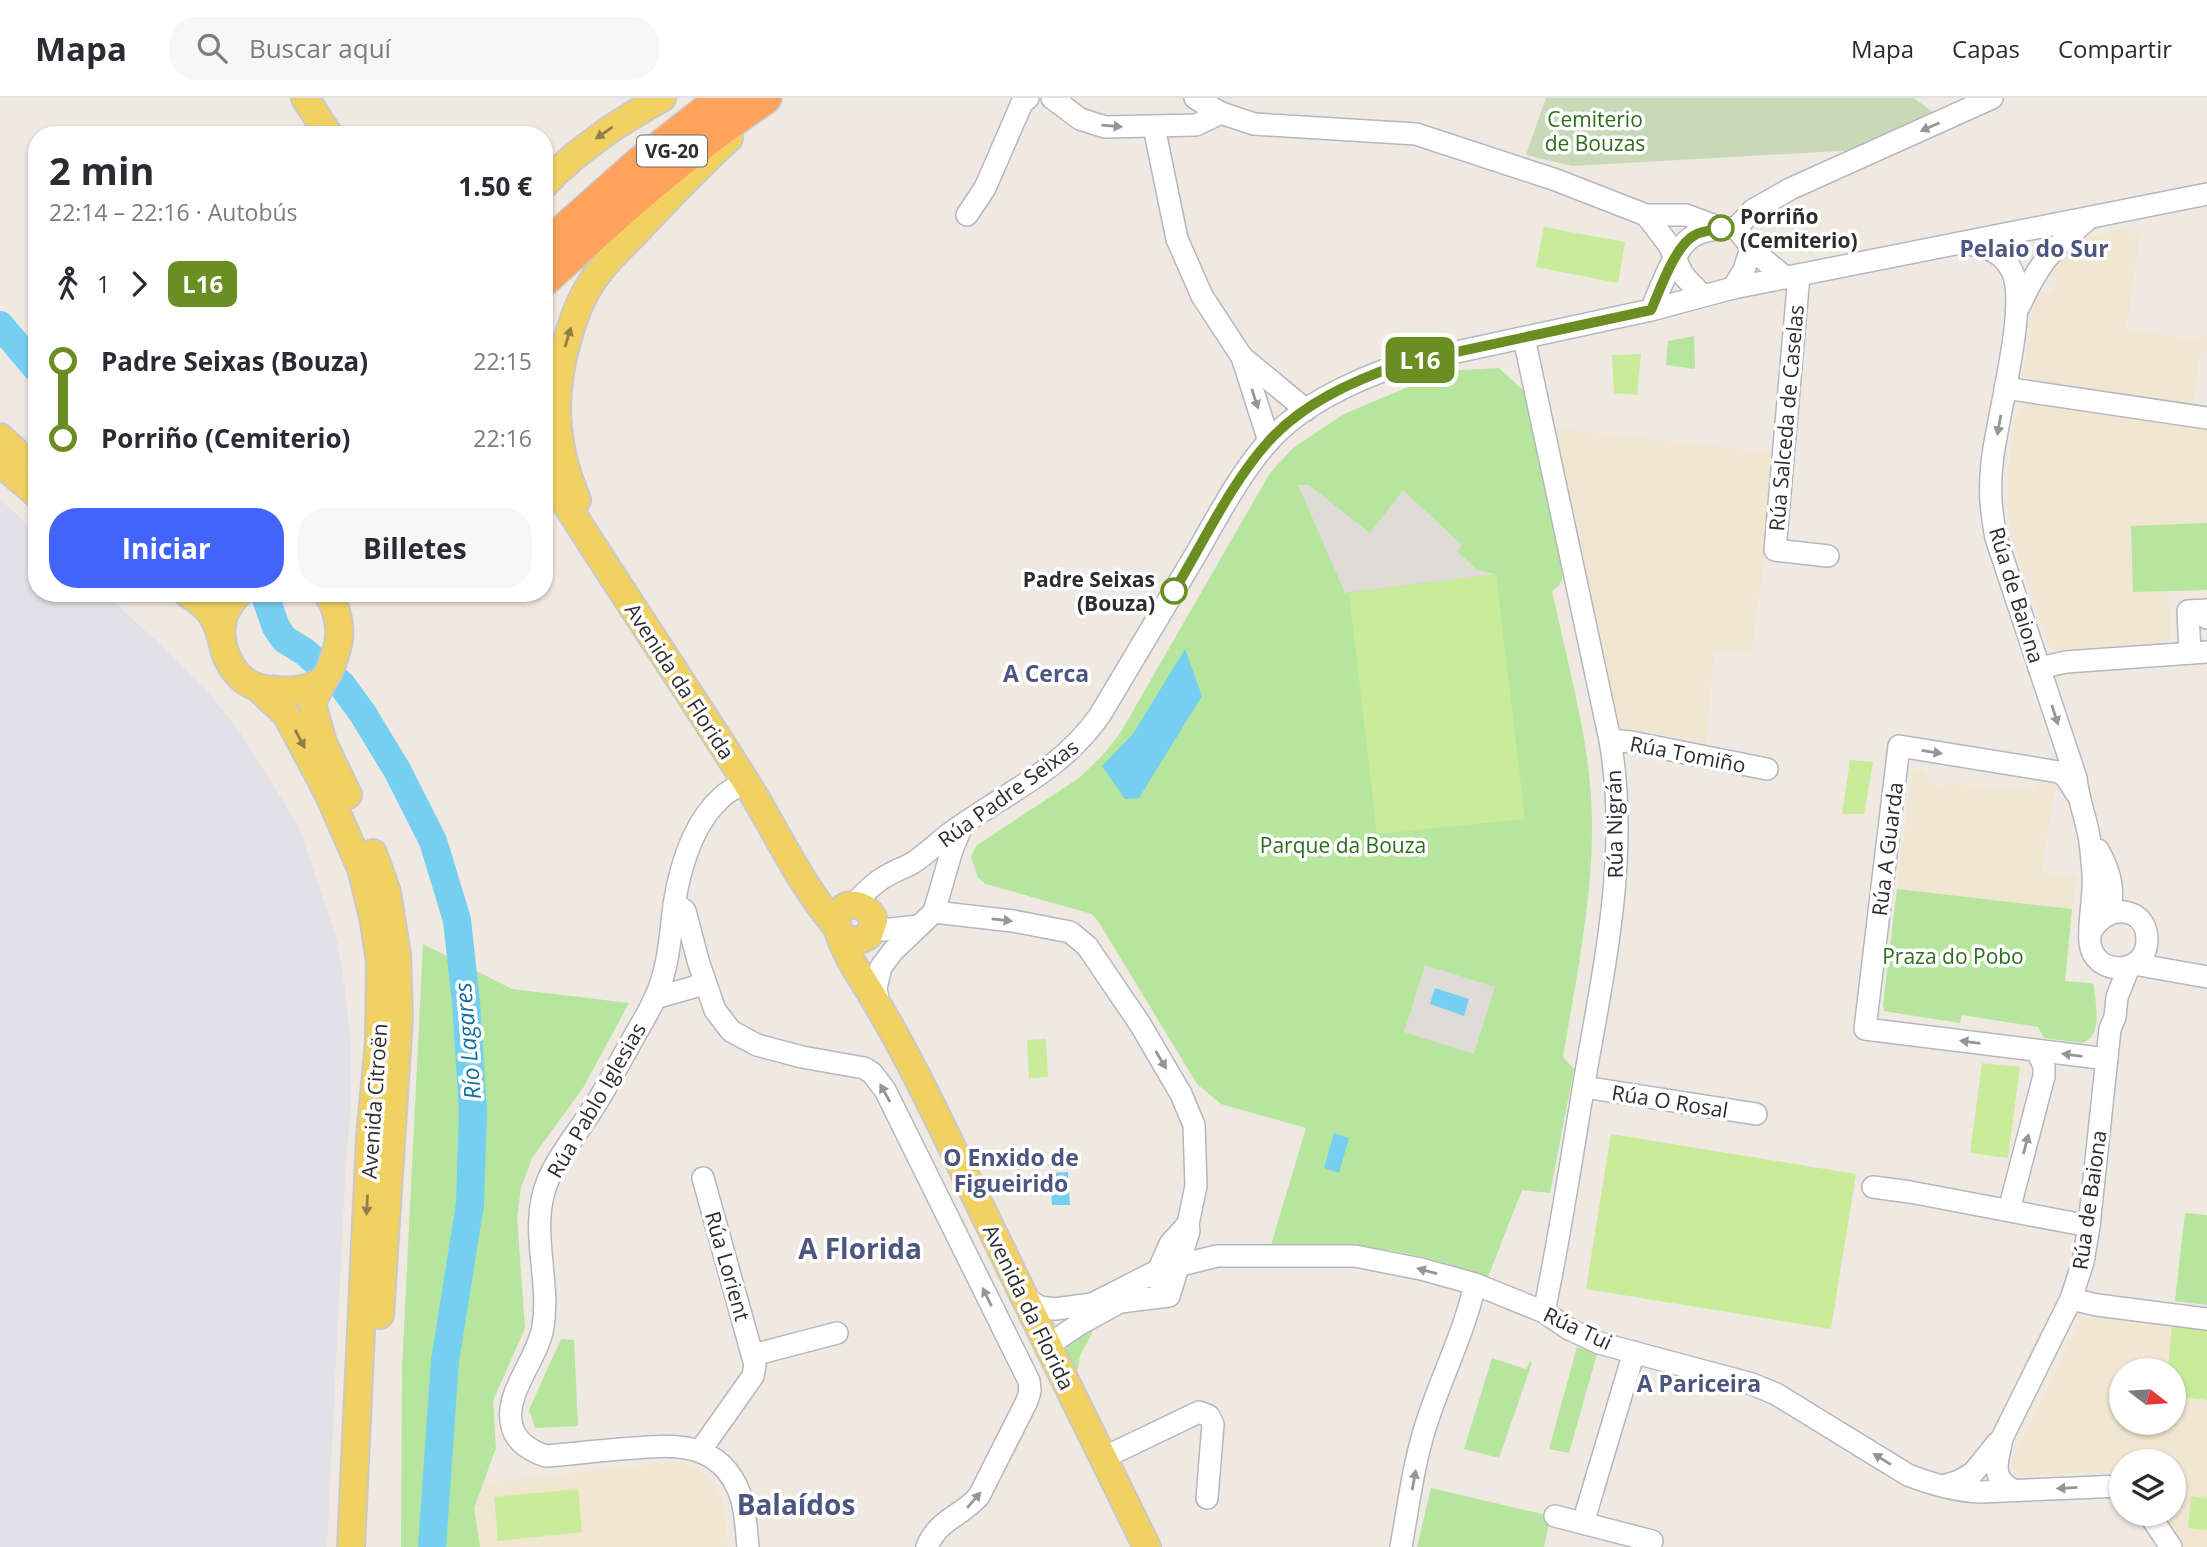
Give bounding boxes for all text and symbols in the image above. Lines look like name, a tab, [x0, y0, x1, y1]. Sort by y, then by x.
search box	[169, 17, 659, 80]
text: Mapa	[35, 26, 127, 71]
icon: search	[193, 29, 231, 67]
text: Buscar aquí	[249, 30, 391, 66]
text: Mapa	[1851, 32, 1914, 65]
text: Capas	[1952, 32, 2020, 65]
text: Compartir	[2058, 32, 2172, 65]
park label: Cemiterio de Bouzas	[1545, 105, 1645, 157]
one-way arrow	[1101, 121, 1123, 132]
one-way arrow	[1920, 121, 1940, 133]
one-way arrow	[595, 126, 613, 140]
road number: VG-20	[637, 136, 707, 166]
text: 2 min	[49, 144, 154, 196]
text: 1.50 €	[458, 168, 532, 204]
text: 22:14 – 22:16 · Autobús	[49, 196, 298, 228]
place label: Porriño (Cemiterio)	[1740, 202, 1858, 254]
marker: Porriño (Cemiterio)	[1708, 215, 1734, 241]
district label: Pelaio do Sur	[1959, 232, 2109, 264]
icon: walk	[49, 265, 87, 303]
icon: forward	[120, 265, 158, 303]
text: L16	[182, 267, 223, 300]
text: 1	[97, 268, 110, 300]
street label: Rúa Salceda de Caselas	[1762, 304, 1810, 532]
one-way arrow	[564, 326, 574, 347]
line badge: L16	[1380, 337, 1460, 383]
text: Padre Seixas (Bouza)	[101, 343, 368, 379]
text: L16	[1399, 343, 1441, 376]
text: 22:15	[473, 345, 532, 377]
one-way arrow	[1251, 388, 1261, 409]
one-way arrow	[1993, 414, 2004, 436]
text: Porriño (Cemiterio)	[101, 420, 350, 456]
text: 22:16	[473, 422, 532, 454]
button: Iniciar	[49, 508, 284, 588]
button: Billetes	[298, 508, 532, 588]
street label: Rúa de Baiona	[1983, 524, 2051, 666]
place label: Padre Seixas (Bouza)	[1023, 565, 1155, 617]
marker: Padre Seixas (Bouza)	[1161, 578, 1187, 604]
street label: Avenida da Florida	[619, 598, 741, 764]
district label: A Cerca	[1003, 657, 1089, 689]
one-way arrow	[2050, 705, 2061, 726]
one-way arrow	[294, 729, 305, 749]
street label: Rúa Tomiño	[1628, 729, 1748, 779]
street label: Rúa Padre Seixas	[932, 733, 1084, 853]
one-way arrow	[1921, 746, 1943, 757]
street label: Rúa Nigrán	[1599, 769, 1629, 879]
street label: Rúa A Guarda	[1865, 780, 1909, 918]
park label: Parque da Bouza	[1260, 831, 1426, 859]
one-way arrow	[991, 914, 1013, 925]
park label: Praza do Pobo	[1882, 942, 2024, 970]
water label: Río Lagares	[446, 981, 488, 1101]
street label: Rúa Pablo Iglesias	[540, 1017, 652, 1183]
street label: Avenida Citroën	[355, 1022, 393, 1180]
one-way arrow	[1959, 1037, 1981, 1048]
one-way arrow	[2061, 1049, 2083, 1060]
one-way arrow	[1155, 1051, 1168, 1070]
street label: Rúa O Rosal	[1610, 1078, 1730, 1124]
one-way arrow	[879, 1083, 891, 1103]
street label: Rúa de Baiona	[2065, 1128, 2113, 1272]
one-way arrow	[2021, 1133, 2032, 1155]
district label: O Enxido de Figueirido	[943, 1141, 1079, 1199]
one-way arrow	[362, 1194, 373, 1216]
street label: Rúa Lorient	[699, 1208, 757, 1324]
street label: Avenida da Florida	[977, 1220, 1081, 1394]
district label: A Florida	[798, 1229, 922, 1267]
one-way arrow	[1416, 1265, 1437, 1275]
one-way arrow	[981, 1287, 992, 1307]
street label: Rúa Tui	[1539, 1300, 1617, 1356]
north arrow	[2109, 1358, 2186, 1435]
map controls	[2109, 1358, 2186, 1526]
district label: A Pariceira	[1637, 1367, 1761, 1399]
button: layers	[2109, 1449, 2186, 1526]
one-way arrow	[1873, 1453, 1892, 1466]
one-way arrow	[1408, 1469, 1419, 1491]
one-way arrow	[2056, 1482, 2078, 1493]
district label: Balaídos	[737, 1485, 855, 1523]
one-way arrow	[966, 1491, 982, 1509]

